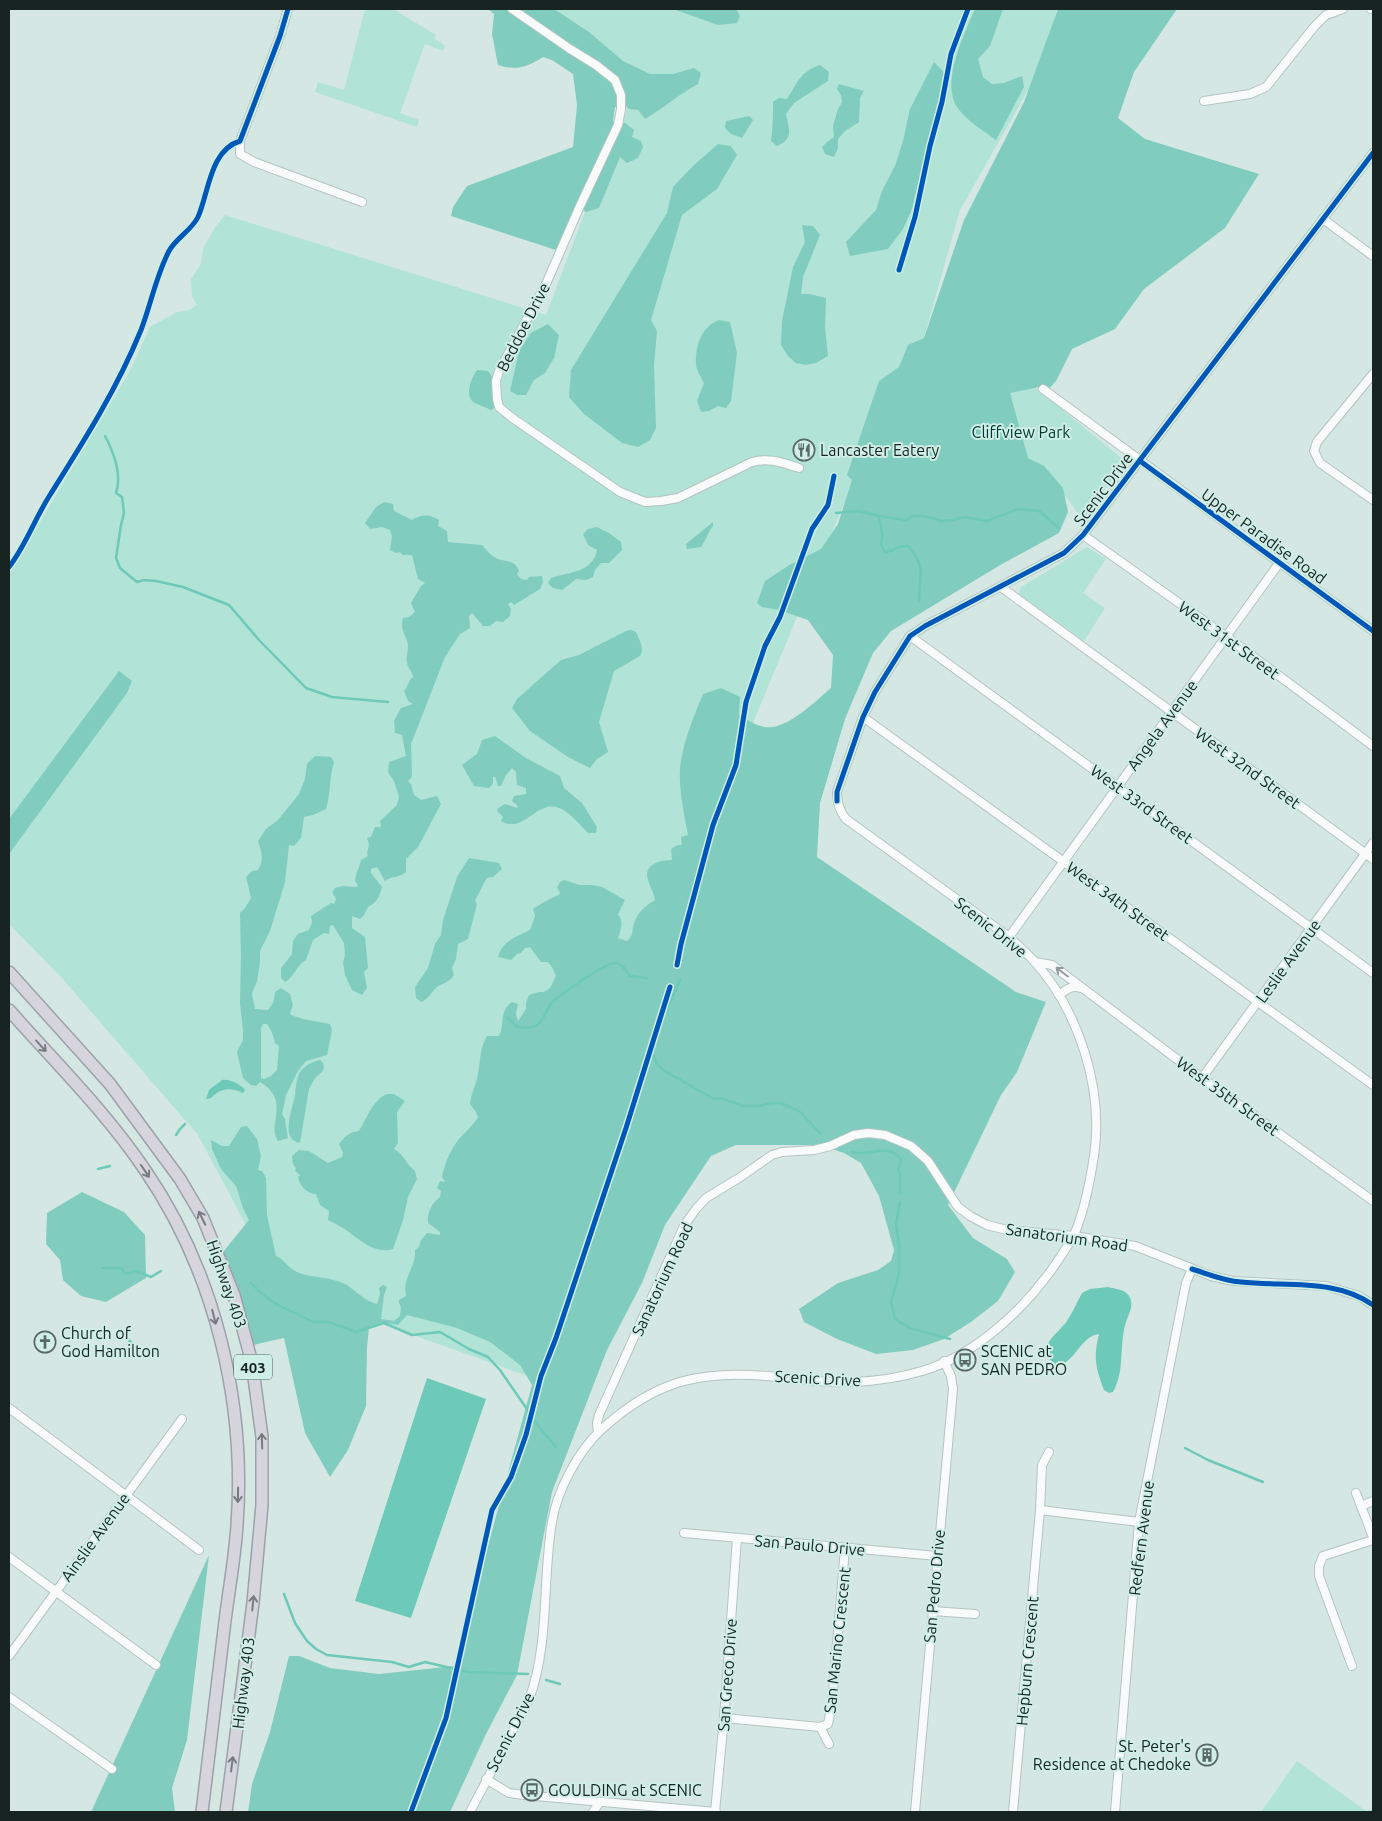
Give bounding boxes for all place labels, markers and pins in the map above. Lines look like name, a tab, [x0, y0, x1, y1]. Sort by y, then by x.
restaurant icon: Lancaster Eatery	[792, 438, 816, 462]
place label: Lancaster Eatery	[820, 441, 940, 459]
place label: Church of God Hamilton	[61, 1324, 160, 1360]
church icon: Church of God Hamilton	[33, 1330, 57, 1354]
place label: SCENIC at SAN PEDRO	[981, 1342, 1067, 1378]
bus stop icon: SCENIC at SAN PEDRO	[953, 1348, 977, 1372]
place label: St. Peter's Residence at Chedoke	[1033, 1737, 1191, 1773]
building icon: St. Peter's Residence at Chedoke	[1195, 1743, 1219, 1767]
bus stop icon: GOULDING at SCENIC	[520, 1778, 544, 1802]
place label: GOULDING at SCENIC	[548, 1781, 702, 1799]

